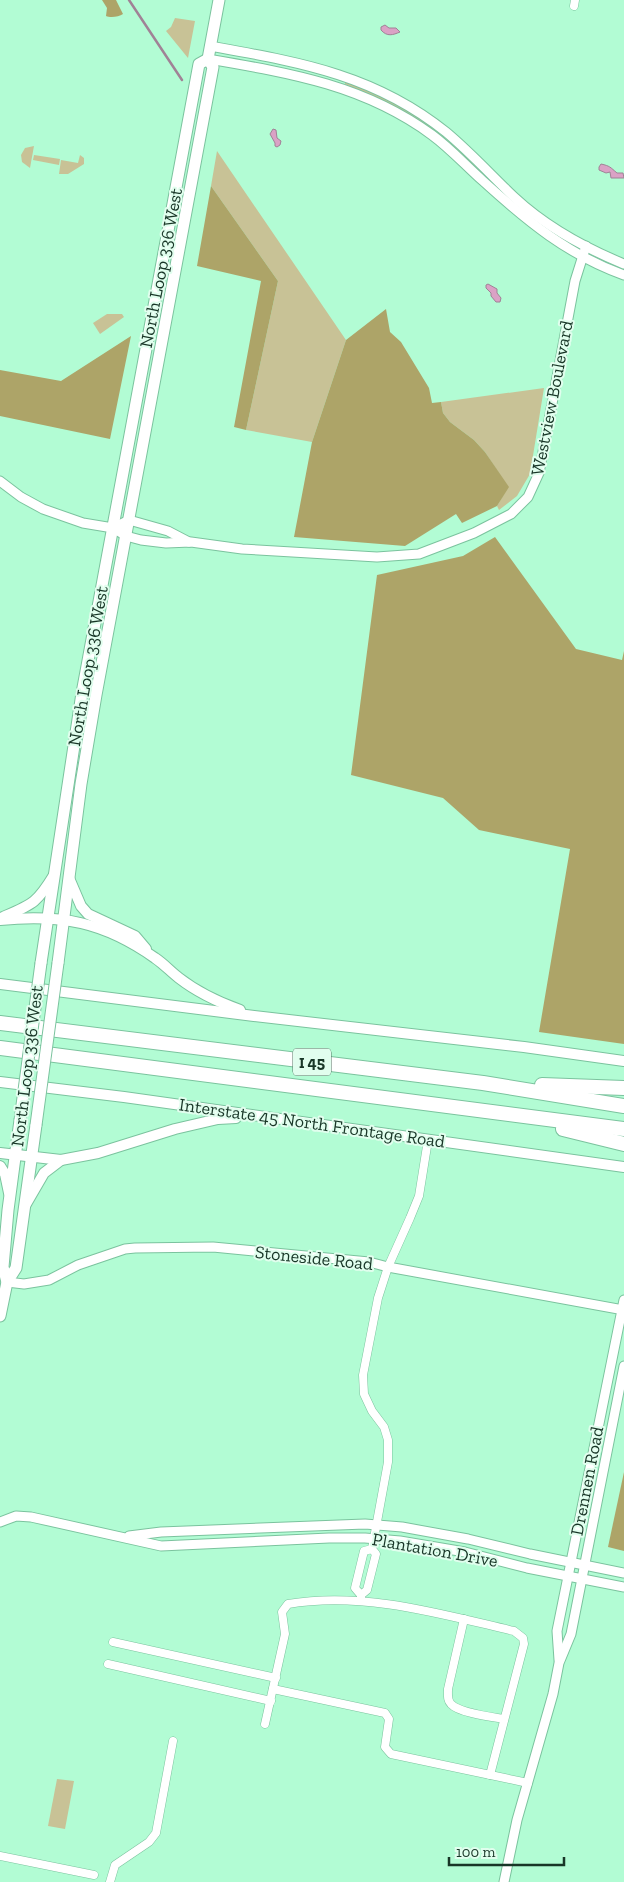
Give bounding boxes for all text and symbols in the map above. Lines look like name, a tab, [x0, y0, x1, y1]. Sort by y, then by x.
street label: North Loop 336 West	[135, 186, 187, 350]
street label: Westview Boulevard	[526, 319, 578, 477]
street label: North Loop 336 West	[63, 584, 113, 748]
street label: North Loop 336 West	[6, 984, 48, 1148]
road number: I 45	[293, 1048, 331, 1076]
street label: Interstate 45 North Frontage Road	[178, 1093, 446, 1153]
street label: Stoneside Road	[254, 1241, 374, 1275]
street label: Drennen Road	[566, 1424, 608, 1538]
street label: Plantation Drive	[370, 1528, 500, 1572]
scale bar	[449, 1834, 564, 1866]
text: 100 m	[456, 1843, 495, 1861]

